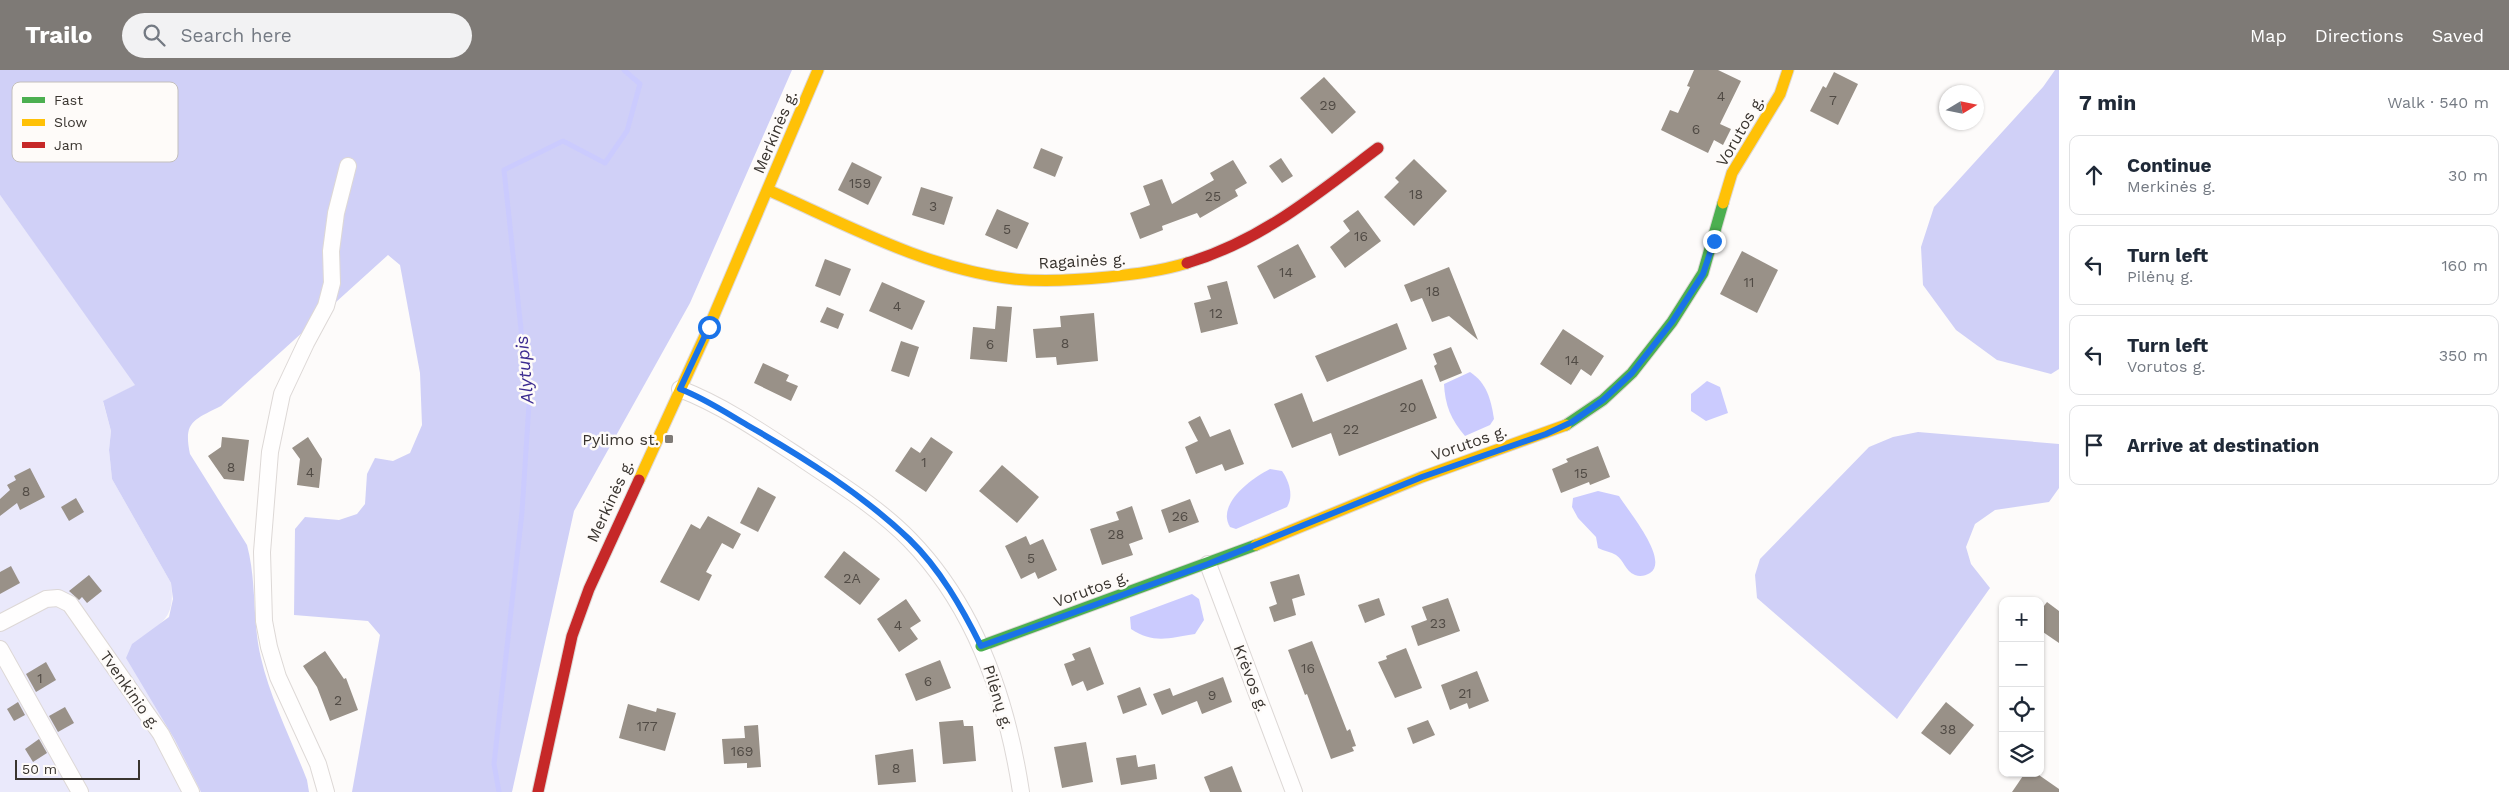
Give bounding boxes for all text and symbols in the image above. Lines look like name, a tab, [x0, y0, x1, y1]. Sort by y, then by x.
search box	[122, 13, 472, 58]
text: Trailo	[25, 21, 92, 49]
icon: search	[140, 21, 168, 49]
text: Search here	[180, 24, 292, 47]
text: Map	[2250, 25, 2287, 46]
text: Directions	[2315, 25, 2404, 46]
text: Saved	[2432, 25, 2484, 46]
legend	[12, 82, 178, 162]
north arrow	[1939, 85, 1984, 130]
street label: Merkinės g.	[749, 88, 801, 176]
house number: 4	[1717, 88, 1725, 104]
text: 7 min	[2079, 90, 2136, 115]
text: Fast	[54, 92, 83, 108]
street label: Vorutos g.	[1712, 92, 1768, 170]
house number: 7	[1829, 92, 1837, 108]
text: Walk · 540 m	[2387, 93, 2489, 112]
house number: 29	[1320, 97, 1336, 113]
text: Slow	[54, 114, 87, 130]
house number: 6	[1692, 121, 1700, 137]
text: Jam	[54, 137, 83, 153]
text: Continue	[2127, 154, 2211, 177]
icon: ahead	[2080, 161, 2108, 189]
text: 30 m	[2448, 166, 2488, 185]
house number: 159	[849, 175, 871, 191]
text: Merkinės g.	[2127, 177, 2215, 196]
house number: 18	[1409, 186, 1423, 202]
house number: 25	[1205, 188, 1221, 204]
house number: 3	[929, 198, 937, 214]
house number: 5	[1003, 221, 1011, 237]
house number: 16	[1354, 228, 1368, 244]
route end	[1703, 230, 1726, 253]
text: Turn left	[2127, 244, 2208, 267]
street label: Ragainės g.	[1038, 249, 1126, 273]
icon: left	[2080, 251, 2108, 279]
text: 160 m	[2441, 256, 2488, 275]
house number: 14	[1279, 264, 1293, 280]
text: Pilėnų g.	[2127, 267, 2193, 286]
house number: 11	[1744, 274, 1754, 290]
house number: 18	[1426, 283, 1440, 299]
house number: 4	[893, 298, 901, 314]
house number: 12	[1209, 305, 1223, 321]
route start	[698, 316, 721, 339]
text: Turn left	[2127, 334, 2208, 357]
water label: Alytupis	[511, 335, 538, 406]
house number: 8	[1061, 335, 1069, 351]
house number: 6	[986, 336, 994, 352]
icon: left	[2080, 341, 2108, 369]
text: 350 m	[2439, 346, 2488, 365]
house number: 14	[1565, 352, 1579, 368]
text: Vorutos g.	[2127, 357, 2206, 376]
house number: 20	[1400, 399, 1416, 415]
house number: 22	[1343, 421, 1359, 437]
street label: Vorutos g.	[1429, 421, 1509, 465]
place label: Pylimo st.	[582, 430, 659, 449]
icon: arrive	[2080, 431, 2108, 459]
marker: Pylimo st.	[663, 433, 675, 445]
text: Arrive at destination	[2127, 434, 2319, 457]
house number: 1	[921, 454, 927, 470]
street label: Merkinės g.	[583, 457, 637, 545]
house number: 8	[227, 459, 235, 475]
house number: 4	[306, 464, 314, 480]
house number: 15	[1574, 465, 1588, 481]
house number: 8	[22, 483, 30, 499]
house number: 26	[1172, 508, 1188, 524]
house number: 28	[1108, 526, 1124, 542]
house number: 5	[1027, 550, 1035, 566]
street label: Vorutos g.	[1051, 567, 1131, 611]
house number: 2A	[843, 570, 861, 586]
map controls	[1999, 597, 2044, 777]
button: +	[1999, 597, 2044, 642]
house number: 23	[1430, 615, 1446, 631]
house number: 4	[894, 617, 902, 633]
street label: Krėvos g.	[1230, 642, 1272, 714]
button: −	[1999, 642, 2044, 687]
street label: Tvenkinio g.	[96, 647, 164, 733]
house number: 16	[1301, 660, 1315, 676]
street label: Pilėnų g.	[979, 663, 1017, 731]
house number: 1	[37, 670, 43, 686]
house number: 6	[924, 673, 932, 689]
house number: 21	[1458, 685, 1472, 701]
house number: 9	[1208, 687, 1216, 703]
button: locate	[1999, 687, 2044, 732]
house number: 2	[334, 692, 342, 708]
house number: 177	[636, 718, 658, 734]
house number: 38	[1940, 721, 1956, 737]
button: layers	[1999, 732, 2044, 777]
house number: 169	[731, 743, 753, 759]
scale bar	[15, 757, 140, 780]
house number: 8	[892, 760, 900, 776]
text: 50 m	[22, 761, 57, 777]

